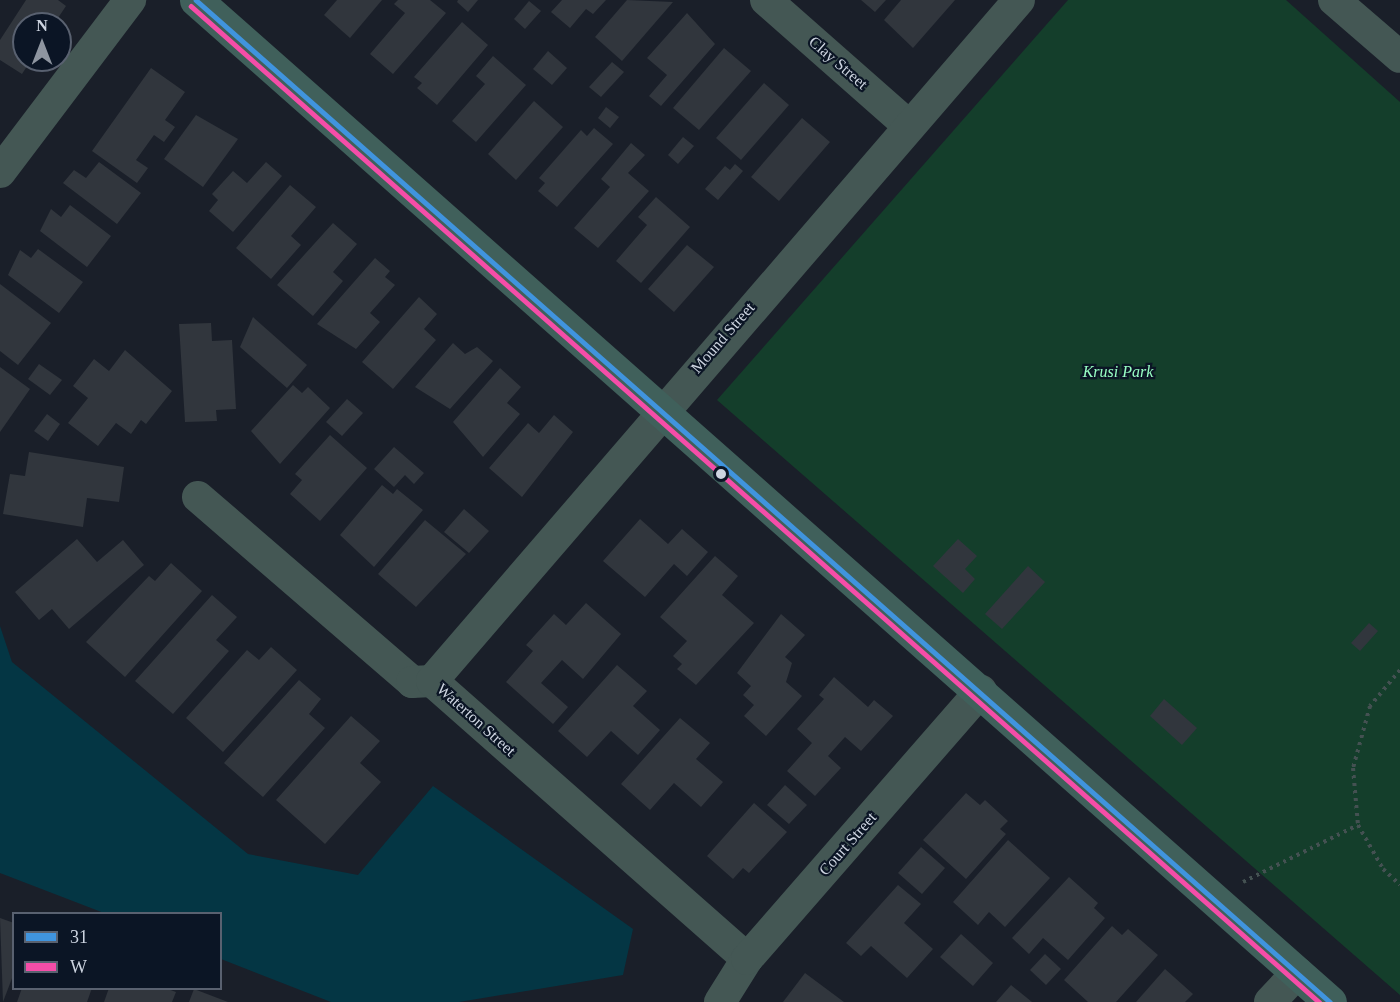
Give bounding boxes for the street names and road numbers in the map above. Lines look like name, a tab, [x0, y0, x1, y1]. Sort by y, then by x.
street label: Clay Street	[805, 32, 871, 94]
street label: Mound Street	[687, 299, 759, 377]
street label: Waterton Street	[433, 680, 519, 760]
street label: Court Street	[815, 808, 881, 880]

